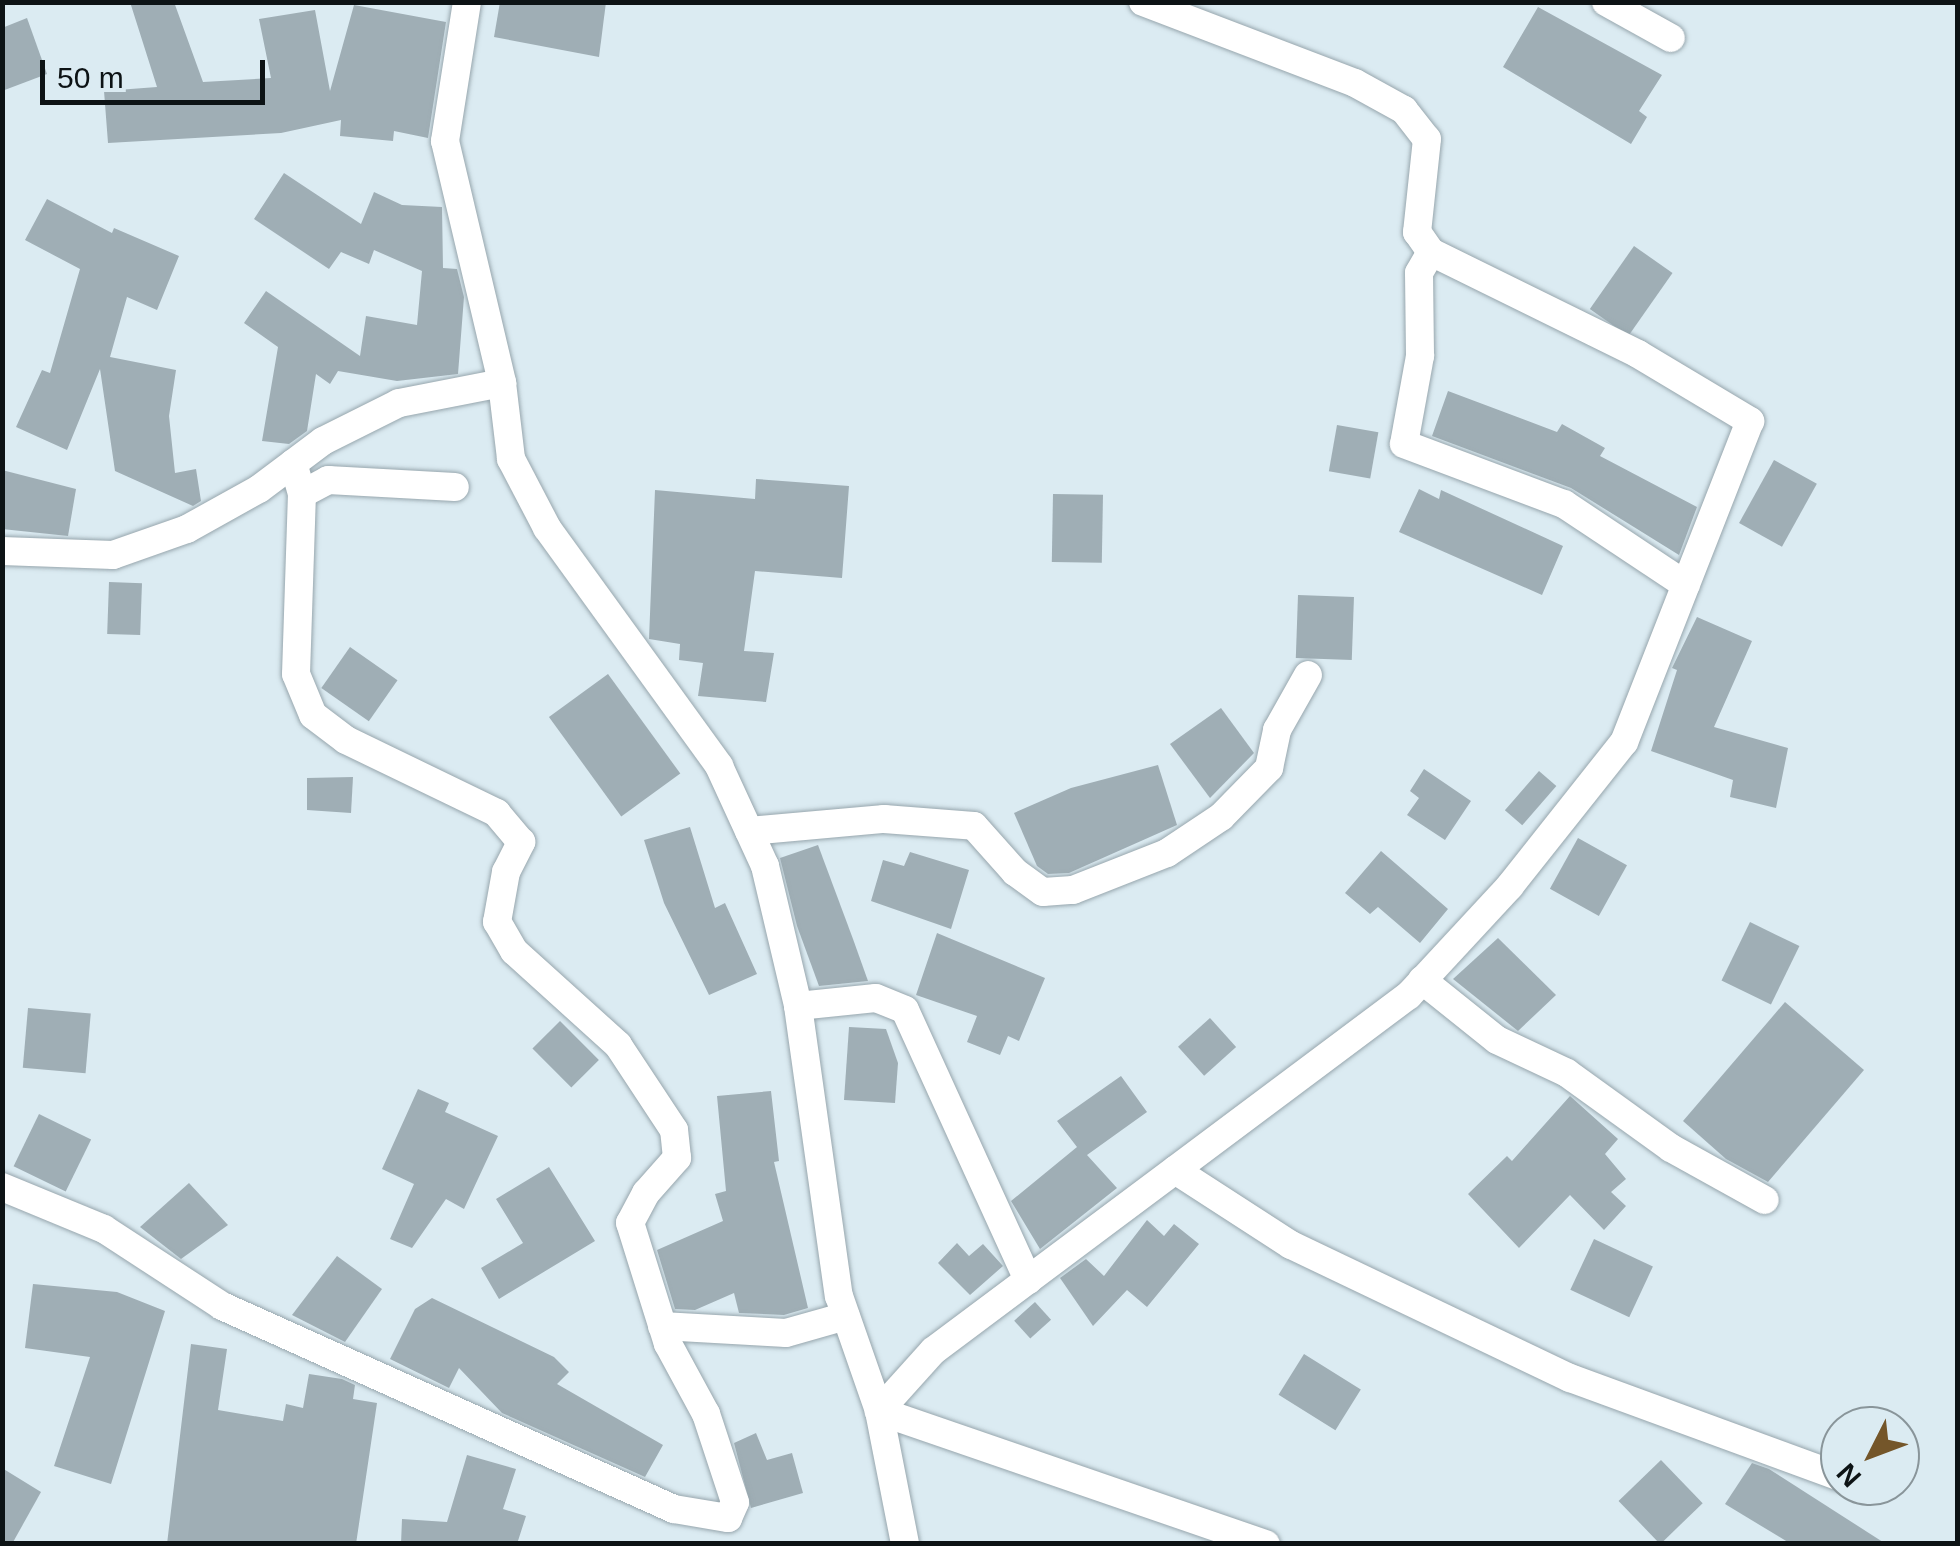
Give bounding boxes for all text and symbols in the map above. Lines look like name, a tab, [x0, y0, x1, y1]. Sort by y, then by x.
scale bar	[45, 40, 270, 102]
text: 50 m	[57, 61, 124, 94]
north arrow	[1820, 1406, 1920, 1506]
text: N	[1831, 1457, 1867, 1493]

